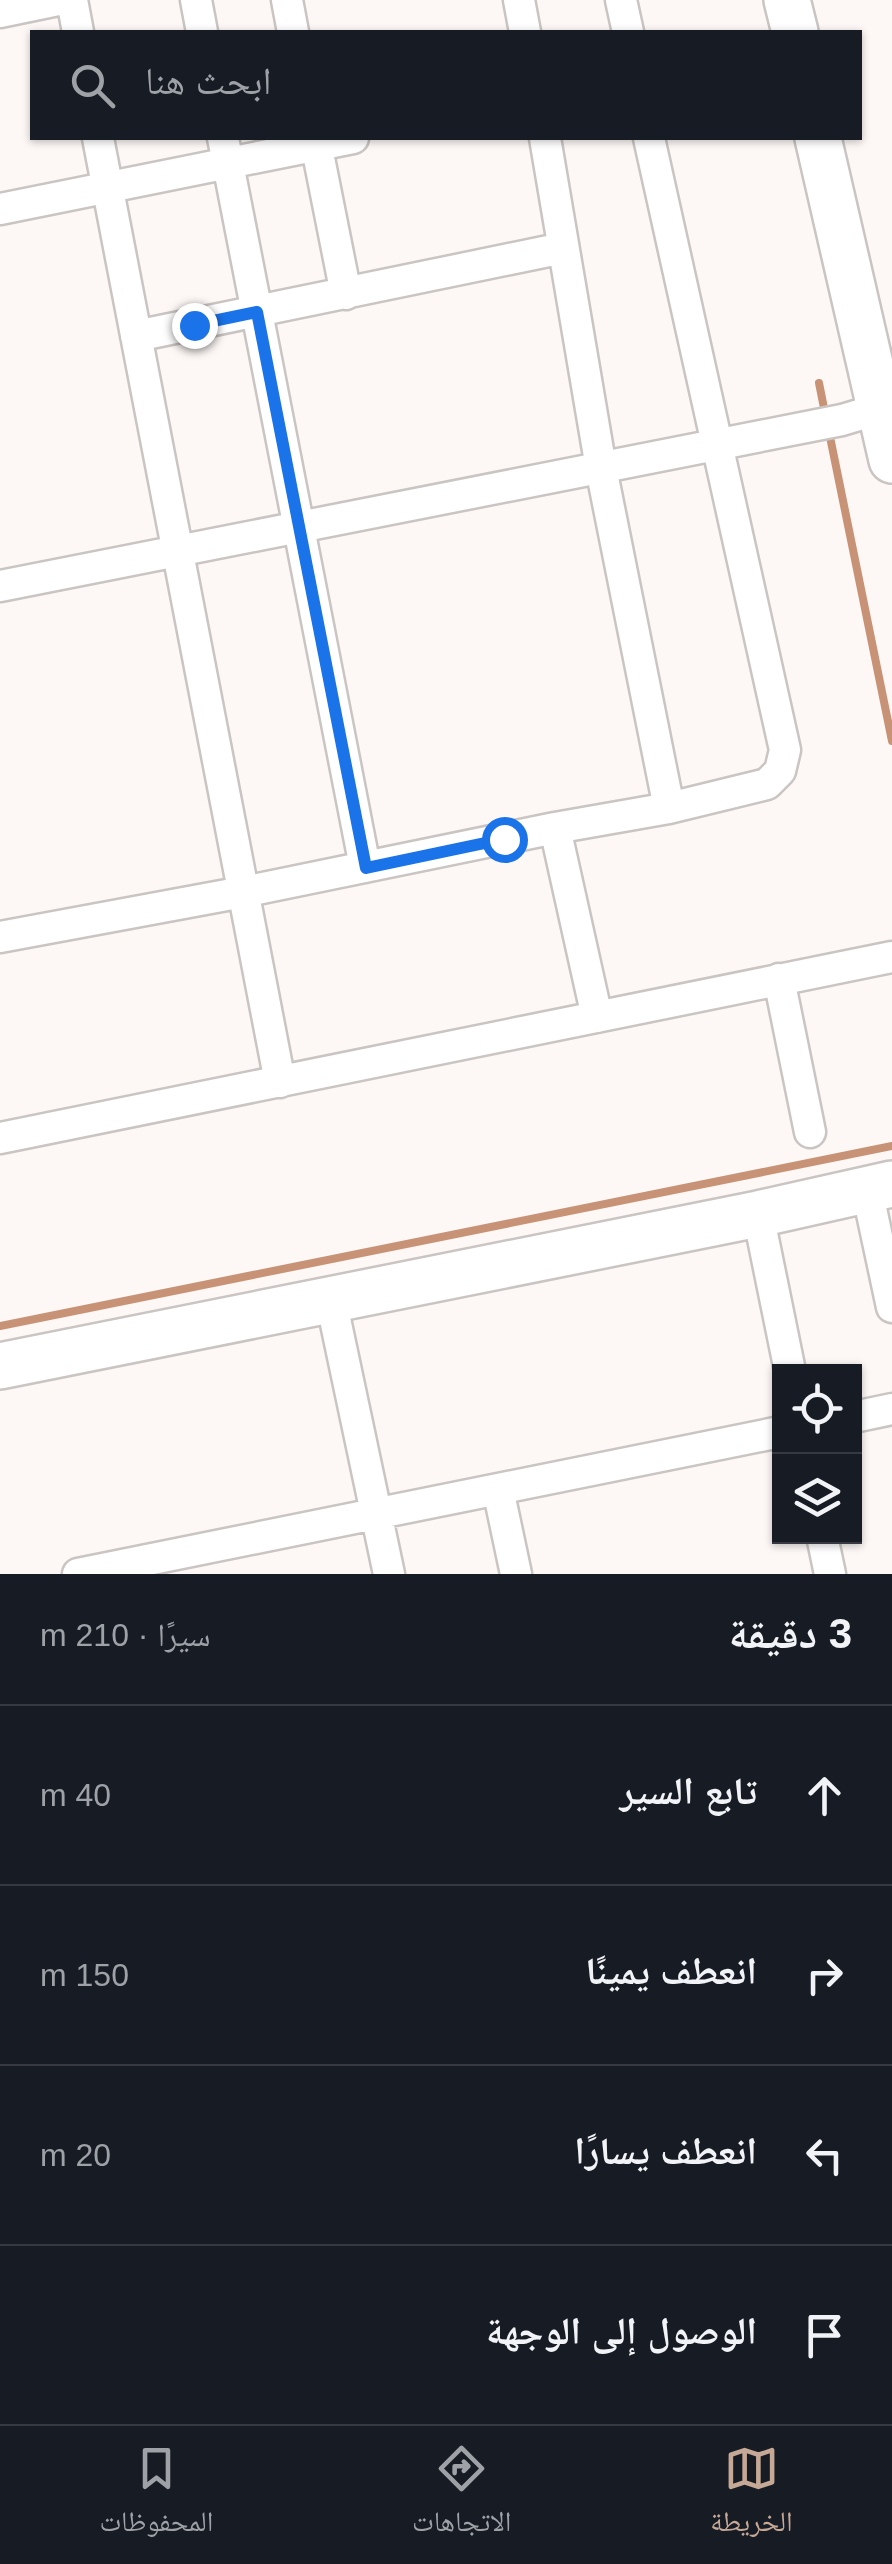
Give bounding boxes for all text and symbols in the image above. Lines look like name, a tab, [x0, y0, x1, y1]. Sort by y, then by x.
search box	[30, 30, 862, 140]
icon: search	[65, 58, 120, 113]
text: ابحث هنا	[145, 60, 271, 102]
route end	[172, 303, 218, 349]
route start	[482, 817, 528, 863]
map controls	[772, 1364, 862, 1544]
button: locate	[772, 1364, 862, 1454]
button: layers	[772, 1454, 862, 1544]
text: 3 دقيقة	[729, 1610, 852, 1657]
text: سيرًا · 210 m	[40, 1617, 211, 1653]
icon: ahead	[797, 1768, 852, 1823]
text: تابع السير	[620, 1770, 757, 1812]
text: 40 m	[40, 1777, 111, 1813]
icon: right	[797, 1948, 852, 2003]
text: انعطف يمينًا	[585, 1950, 757, 1992]
text: 150 m	[40, 1957, 129, 1993]
icon: left	[797, 2128, 852, 2183]
text: انعطف يسارًا	[574, 2130, 757, 2172]
text: 20 m	[40, 2137, 111, 2173]
icon: arrive	[797, 2308, 852, 2363]
text: الوصول إلى الوجهة	[486, 2310, 757, 2352]
tab: المحفوظات	[99, 2441, 213, 2549]
tab: الاتجاهات	[412, 2441, 511, 2549]
tab: الخريطة	[710, 2441, 793, 2549]

